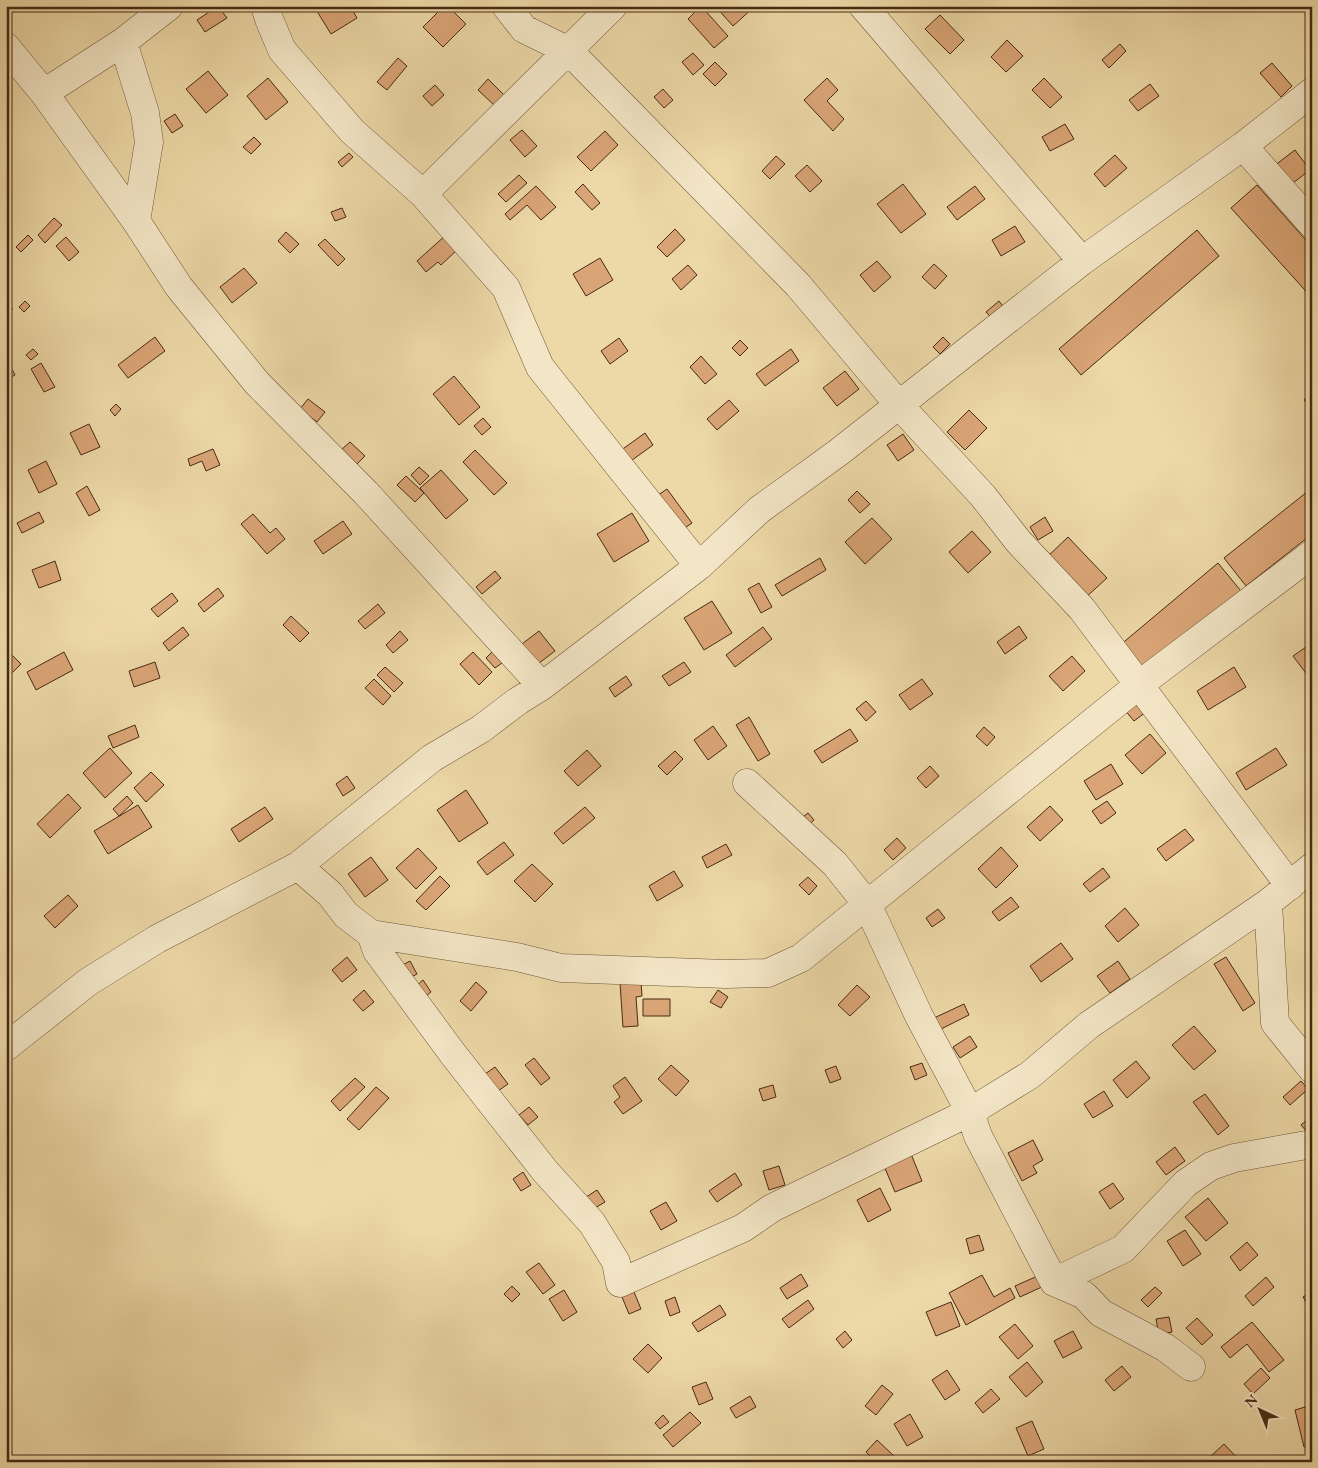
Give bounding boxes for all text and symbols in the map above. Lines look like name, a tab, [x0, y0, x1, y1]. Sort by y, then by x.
north arrow	[1236, 1386, 1286, 1436]
text: N	[1241, 1390, 1262, 1411]

